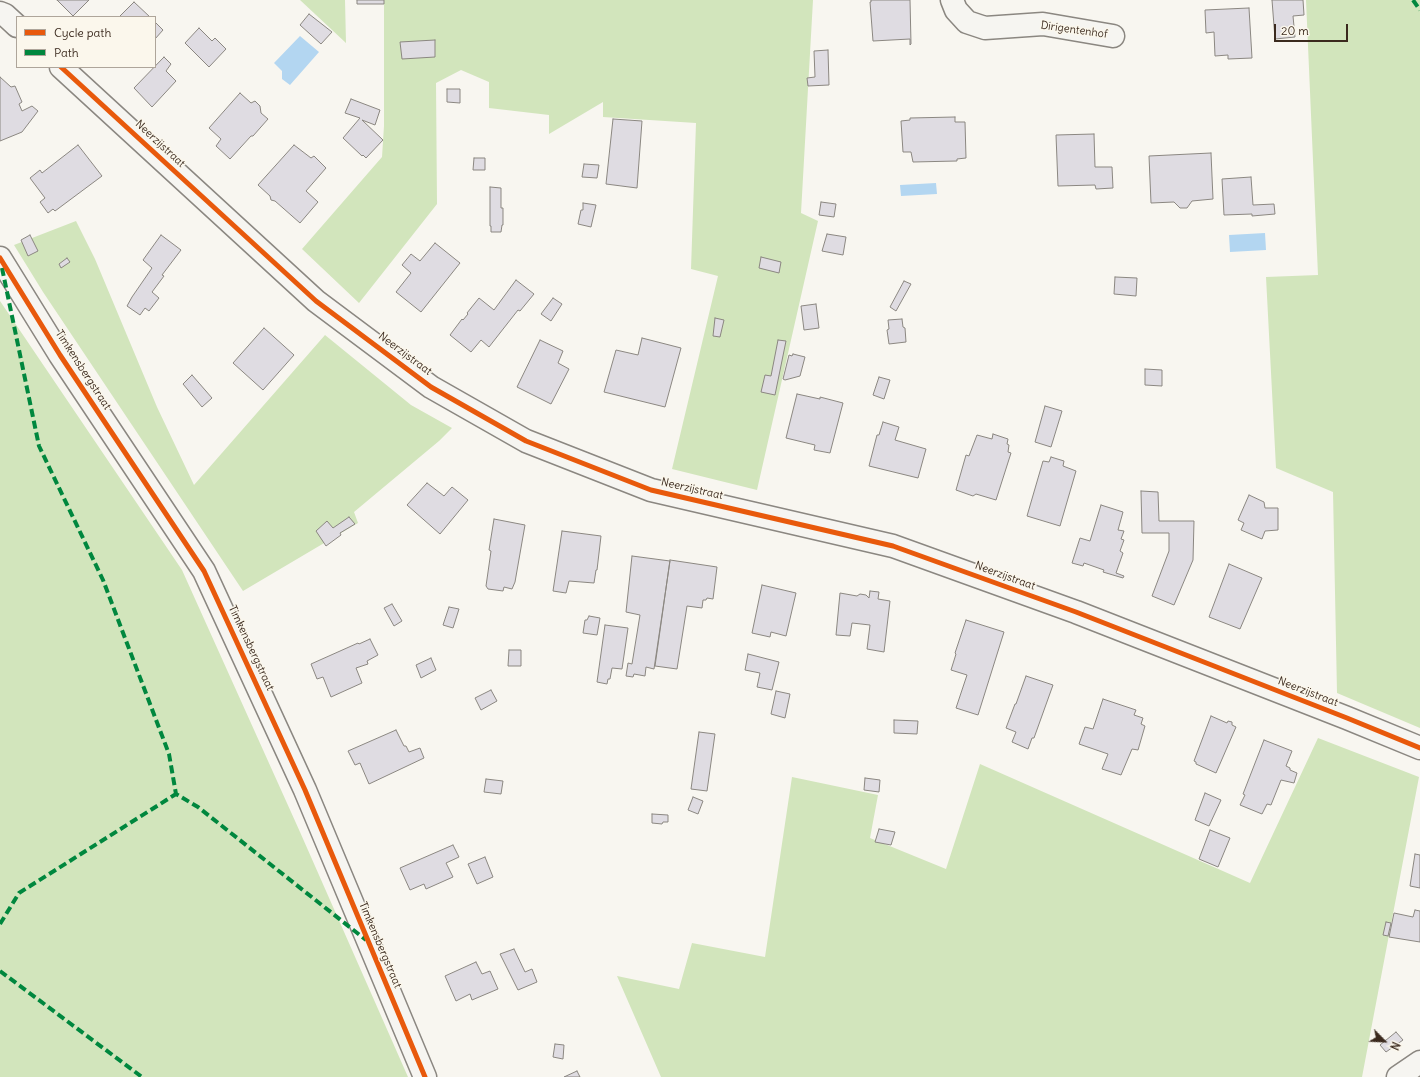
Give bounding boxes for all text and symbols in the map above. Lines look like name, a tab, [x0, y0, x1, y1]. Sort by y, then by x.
legend	[16, 16, 156, 68]
scale bar	[1276, 16, 1350, 42]
street label: Dirigentenhof	[1040, 19, 1108, 41]
text: 20 m	[1281, 23, 1309, 38]
text: Cycle path	[54, 25, 111, 40]
text: Path	[54, 45, 79, 60]
street label: Neerzijstraat	[132, 118, 188, 170]
street label: Timkensbergstraat	[52, 328, 114, 412]
street label: Neerzijstraat	[376, 330, 434, 378]
street label: Neerzijstraat	[660, 475, 724, 503]
street label: Neerzijstraat	[973, 559, 1037, 593]
street label: Timkensbergstraat	[225, 603, 277, 693]
street label: Neerzijstraat	[1276, 674, 1340, 710]
street label: Timkensbergstraat	[356, 900, 404, 990]
north arrow	[1364, 1021, 1404, 1061]
text: N	[1387, 1040, 1403, 1052]

